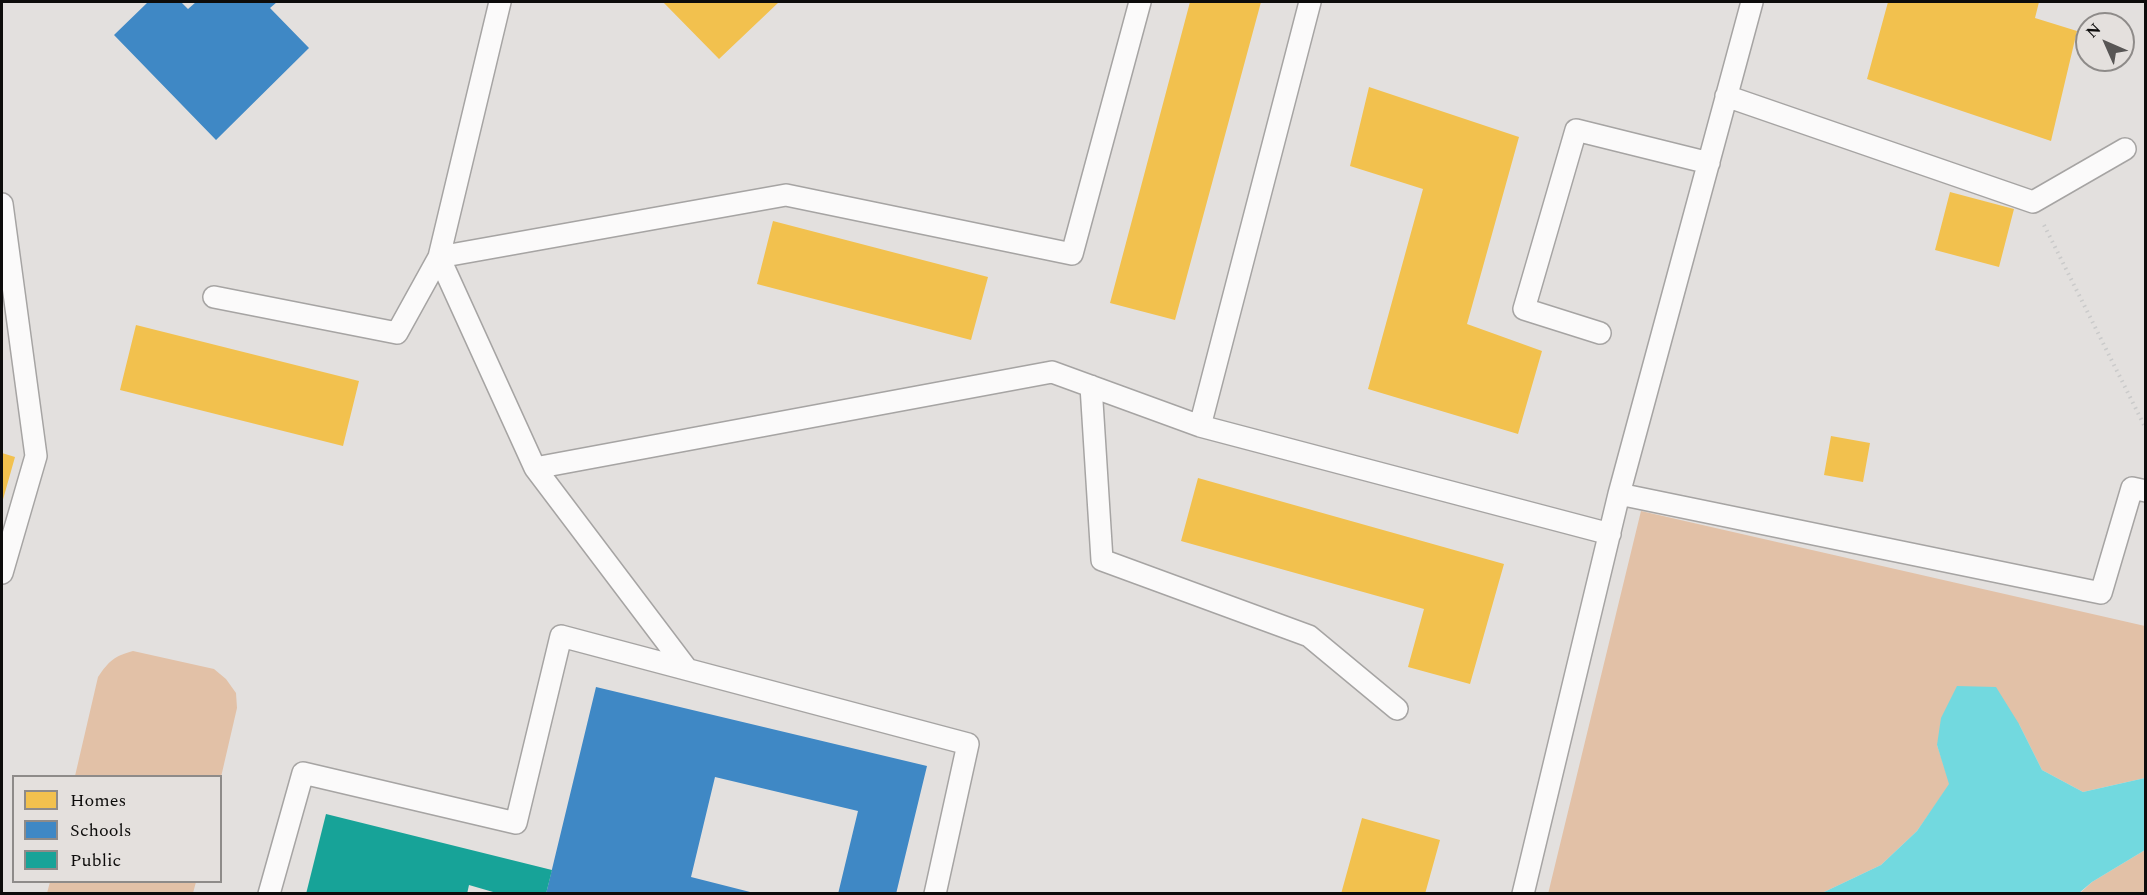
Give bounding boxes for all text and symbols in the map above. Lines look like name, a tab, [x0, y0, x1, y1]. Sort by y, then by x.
north arrow	[2075, 12, 2135, 72]
text: N	[2081, 18, 2107, 44]
legend	[12, 775, 222, 883]
text: Homes	[70, 787, 126, 814]
text: Schools	[70, 817, 132, 844]
text: Public	[70, 847, 121, 874]

